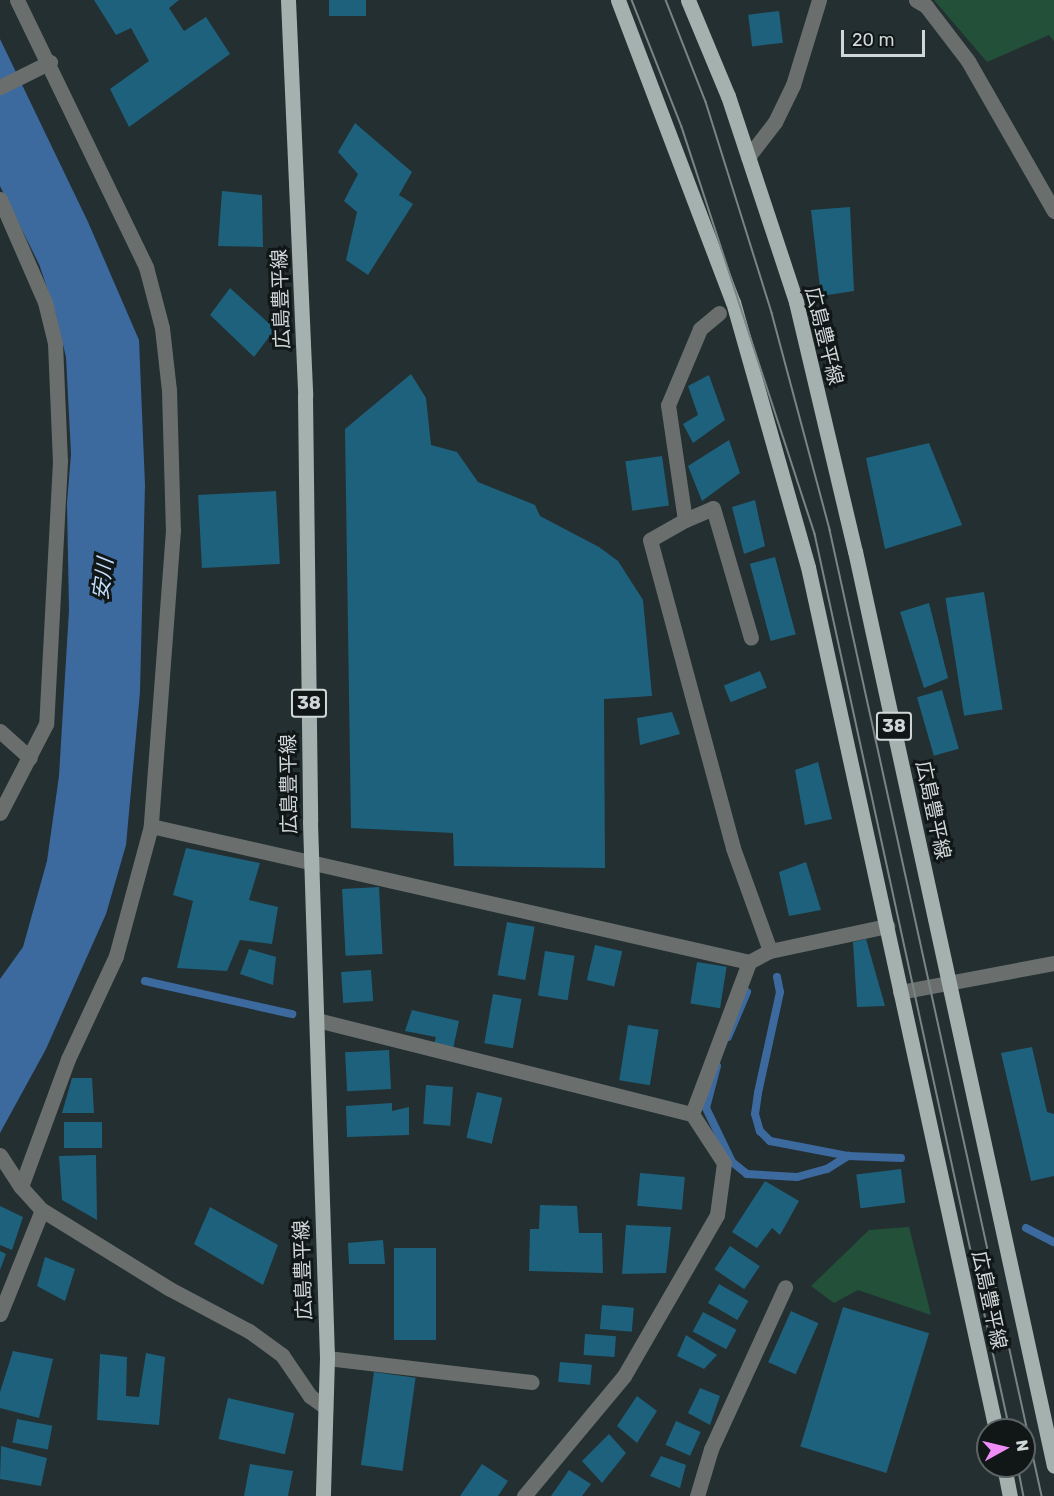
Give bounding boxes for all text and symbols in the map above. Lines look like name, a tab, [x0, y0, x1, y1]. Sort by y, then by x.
scale bar	[844, 18, 928, 56]
text: 20 m	[852, 29, 894, 51]
street label: 広島豊平線	[267, 249, 295, 349]
street label: 広島豊平線	[800, 285, 848, 387]
water label: 安川	[88, 556, 118, 602]
road number: 38	[290, 688, 328, 718]
road number: 38	[874, 711, 914, 741]
street label: 広島豊平線	[276, 734, 302, 834]
street label: 広島豊平線	[911, 759, 955, 861]
street label: 広島豊平線	[289, 1220, 317, 1320]
street label: 広島豊平線	[967, 1249, 1011, 1351]
north arrow	[976, 1418, 1036, 1478]
text: N	[1012, 1439, 1033, 1453]

